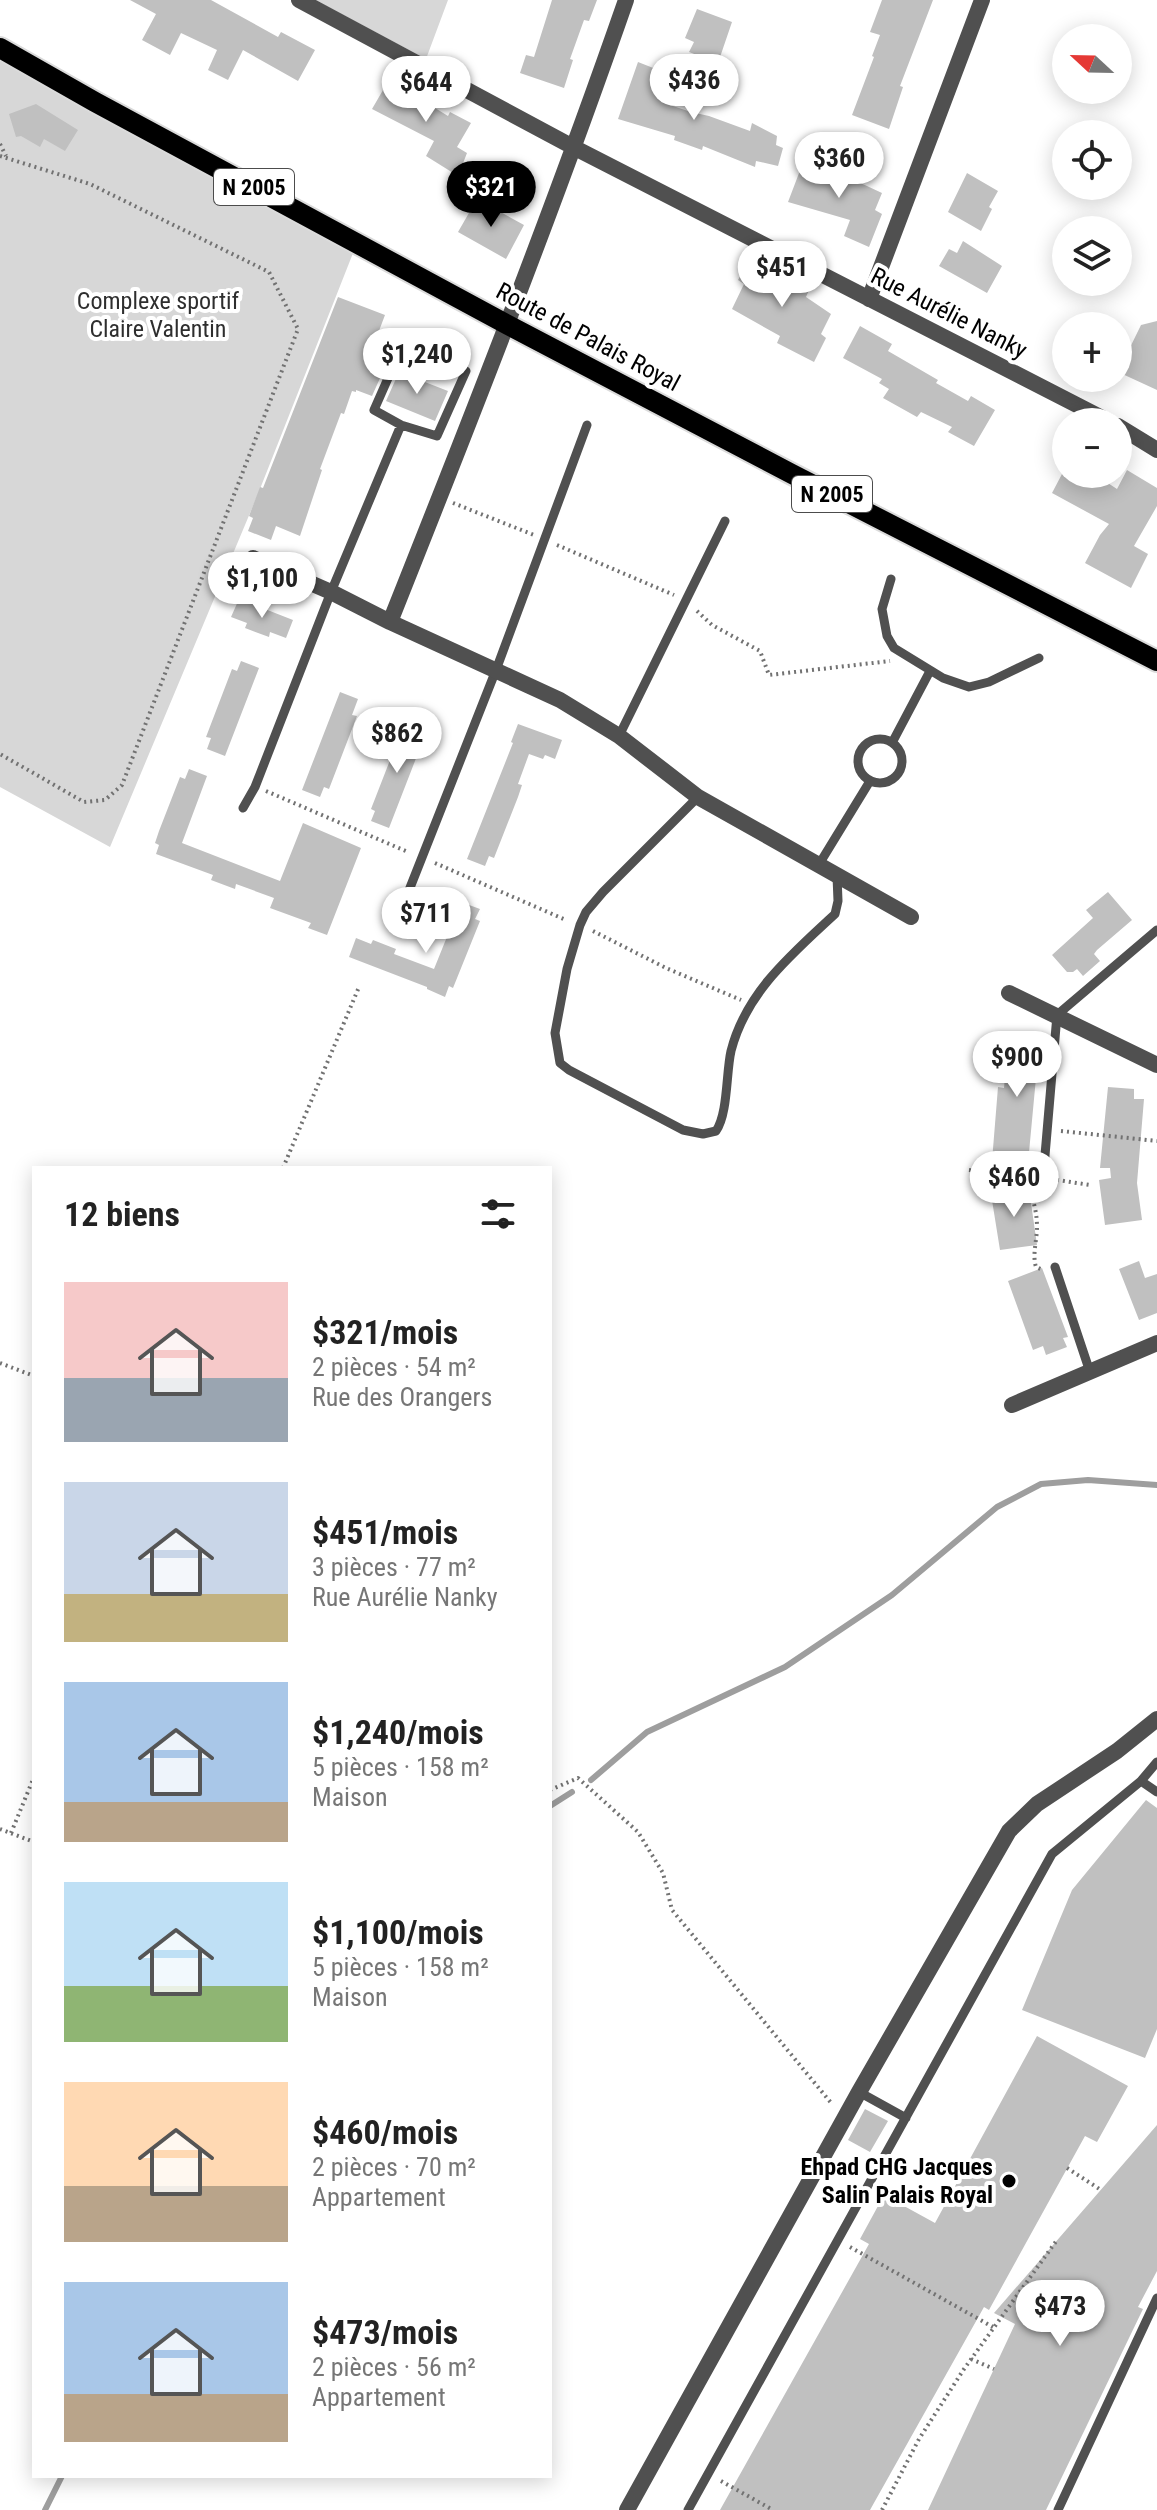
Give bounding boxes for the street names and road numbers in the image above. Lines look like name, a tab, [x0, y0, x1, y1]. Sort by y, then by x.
road number: N 2005	[214, 169, 294, 205]
street label: Rue Aurélie Nanky	[866, 262, 1032, 364]
street label: Route de Palais Royal	[491, 277, 685, 397]
road number: N 2005	[792, 476, 872, 512]

